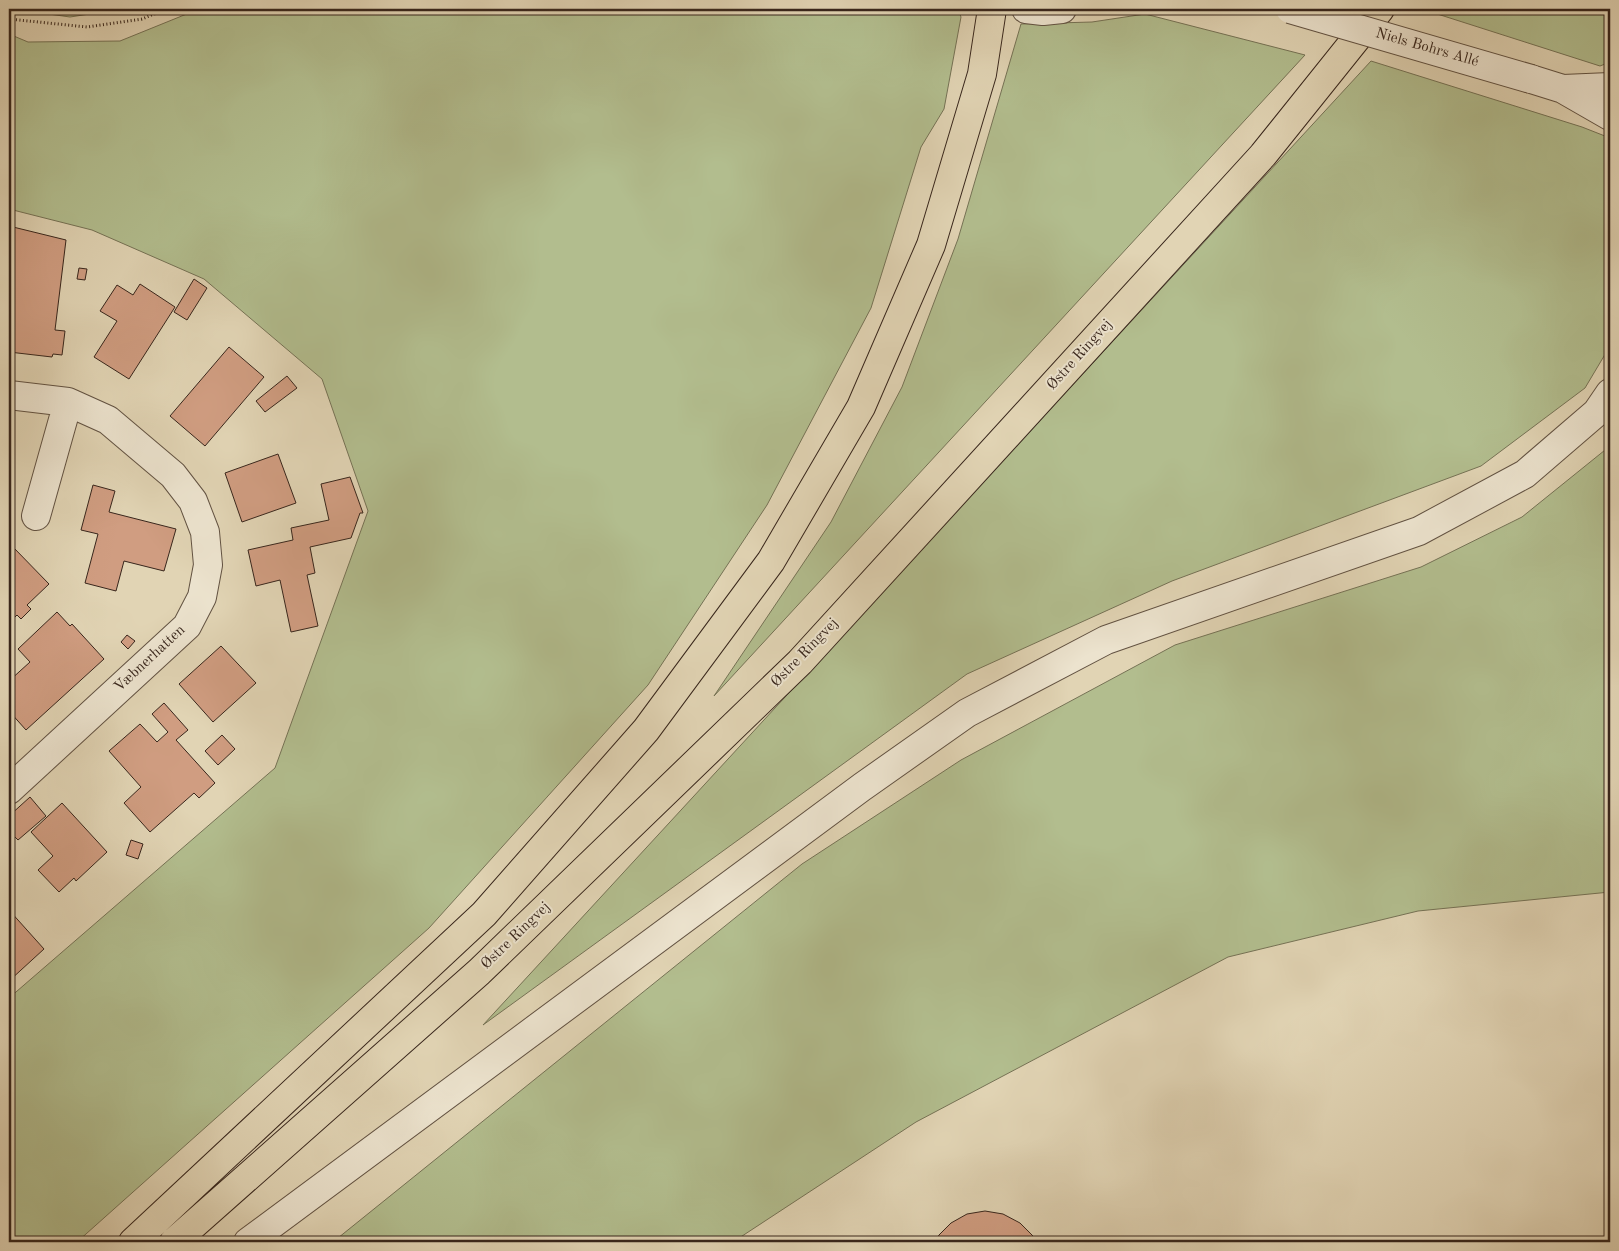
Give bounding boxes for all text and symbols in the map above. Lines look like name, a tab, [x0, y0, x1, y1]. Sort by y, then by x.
street label: Niels Bohrs Allé	[1374, 26, 1480, 70]
street label: Østre Ringvej	[1045, 317, 1115, 393]
street label: Østre Ringvej	[769, 616, 841, 690]
street label: Væbnerhatten	[112, 623, 188, 695]
street label: Østre Ringvej	[479, 900, 553, 972]

